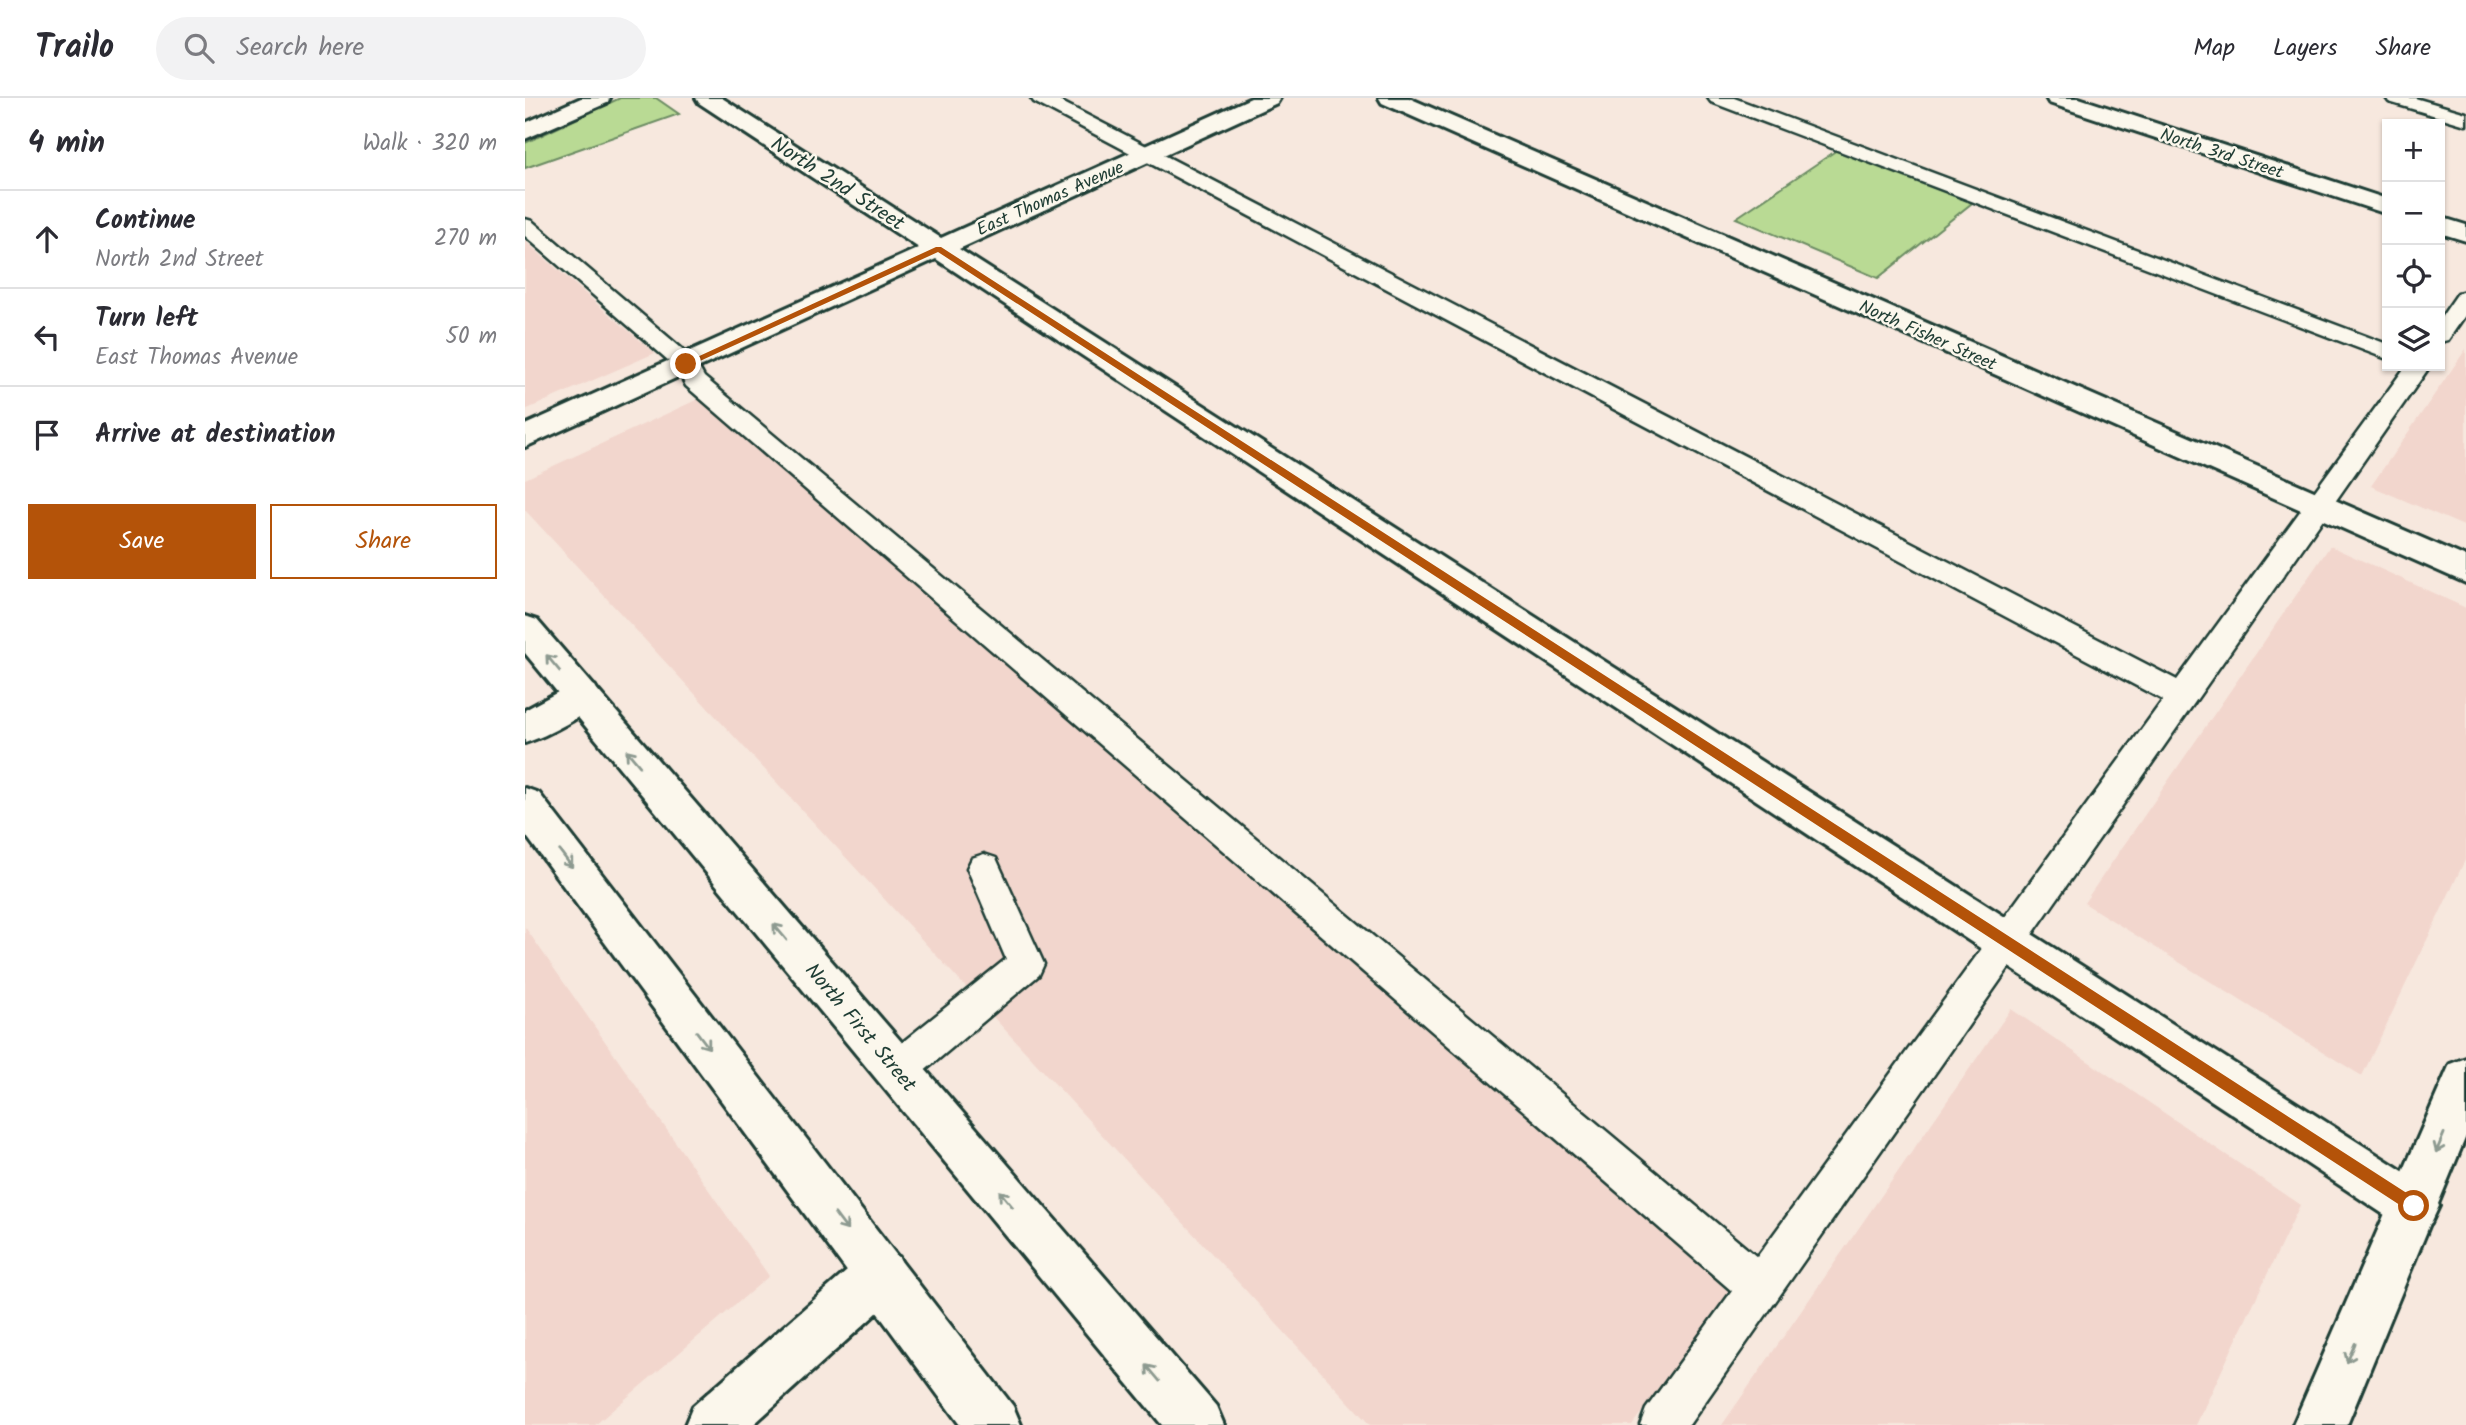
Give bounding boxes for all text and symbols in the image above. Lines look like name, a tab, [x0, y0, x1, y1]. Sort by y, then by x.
search box	[156, 17, 646, 80]
text: Trailo	[35, 22, 114, 75]
text: Search here	[236, 27, 364, 69]
icon: search	[180, 29, 218, 67]
text: Map	[2193, 29, 2235, 68]
text: Layers	[2273, 29, 2337, 68]
text: Share	[2375, 29, 2431, 68]
map controls	[2382, 119, 2445, 371]
button: +	[2382, 119, 2445, 182]
text: 4 min	[28, 120, 105, 168]
street label: North 3rd Street	[2156, 121, 2288, 188]
text: Walk · 320 m	[362, 126, 497, 162]
street label: North 2nd Street	[764, 128, 911, 241]
street label: East Thomas Avenue	[972, 154, 1129, 245]
button: −	[2382, 182, 2445, 245]
text: Continue	[95, 200, 196, 242]
icon: ahead	[28, 220, 66, 258]
text: 270 m	[434, 221, 497, 257]
text: North 2nd Street	[95, 242, 264, 278]
button: locate	[2382, 245, 2445, 308]
street label: North Fisher Street	[1854, 293, 2002, 380]
text: Turn left	[95, 298, 198, 340]
button: layers	[2382, 308, 2445, 371]
icon: left	[28, 318, 66, 356]
text: 50 m	[446, 319, 497, 355]
text: East Thomas Avenue	[95, 340, 298, 376]
route end	[670, 348, 701, 379]
text: Arrive at destination	[95, 414, 335, 456]
icon: arrive	[28, 416, 66, 454]
button: Save	[28, 504, 256, 579]
button: Share	[270, 504, 497, 579]
one-way arrow	[545, 654, 561, 672]
one-way arrow	[625, 749, 641, 767]
one-way arrow	[559, 849, 574, 867]
one-way arrow	[772, 923, 788, 941]
street label: North First Street	[796, 956, 925, 1101]
one-way arrow	[696, 1030, 711, 1049]
one-way arrow	[2432, 1132, 2445, 1154]
one-way arrow	[998, 1190, 1014, 1208]
route start	[2398, 1190, 2429, 1221]
one-way arrow	[833, 1212, 848, 1230]
one-way arrow	[2344, 1342, 2357, 1363]
one-way arrow	[1145, 1364, 1161, 1382]

